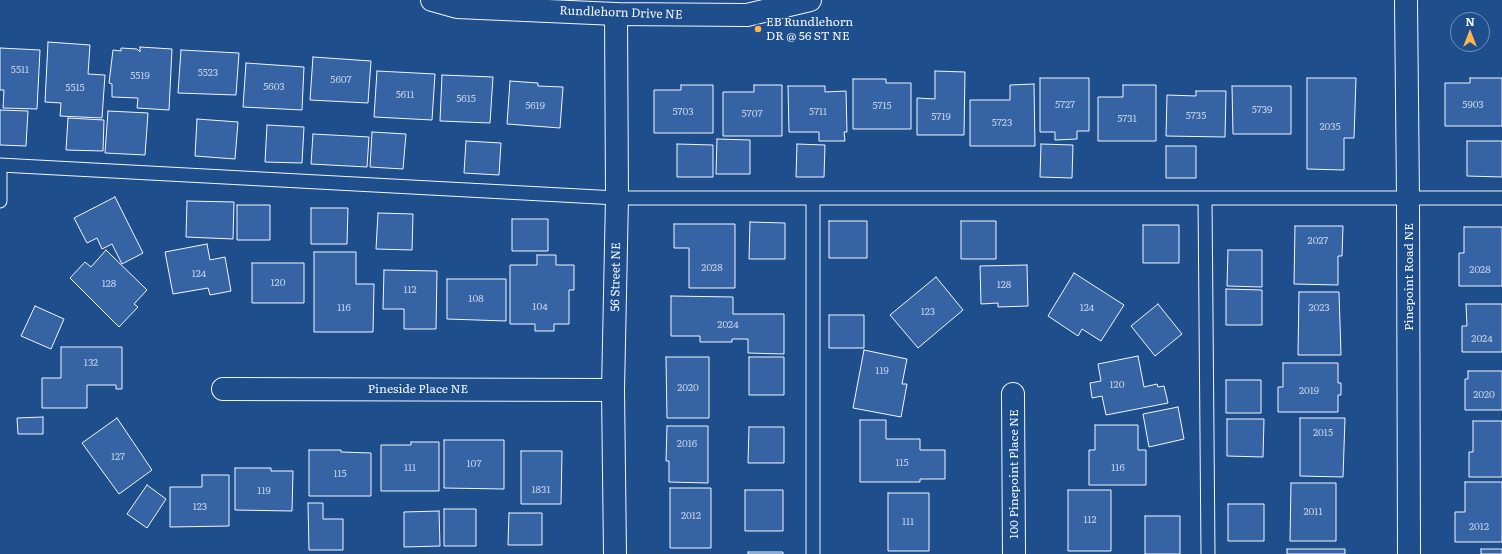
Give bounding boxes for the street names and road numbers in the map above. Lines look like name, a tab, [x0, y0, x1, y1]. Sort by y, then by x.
street label: Rundlehorn Drive NE	[559, 4, 683, 22]
street label: Pinepoint Road NE	[1402, 223, 1416, 331]
street label: 56 Street NE	[608, 242, 624, 312]
street label: Pineside Place NE	[368, 382, 468, 396]
street label: 100 Pinepoint Place NE	[1007, 409, 1021, 539]

